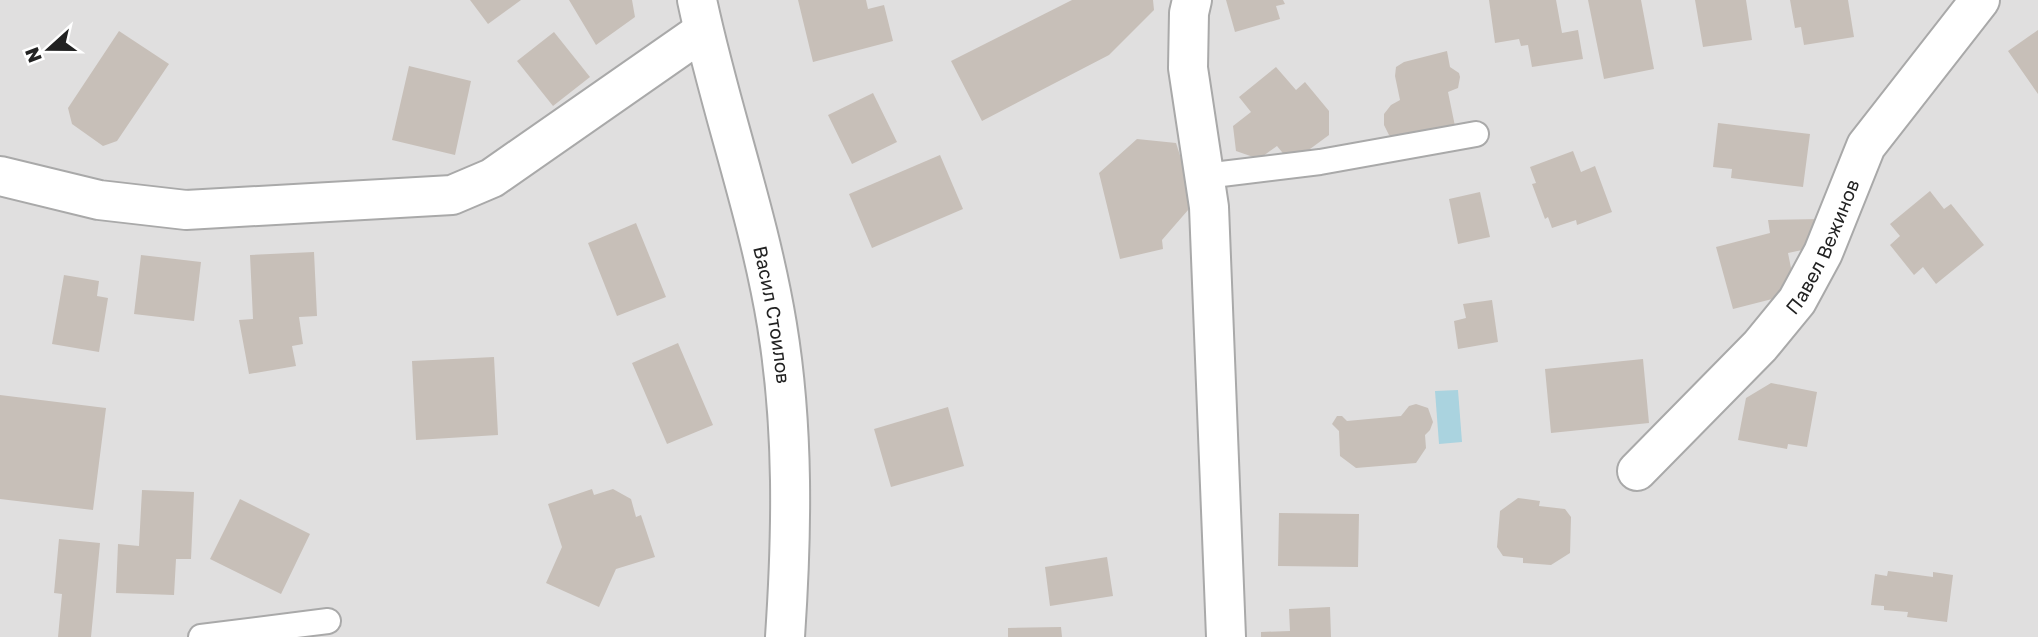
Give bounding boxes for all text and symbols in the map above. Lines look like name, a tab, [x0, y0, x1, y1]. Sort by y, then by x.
north arrow	[14, 14, 84, 84]
text: N	[19, 44, 46, 66]
street label: Павел Вежинов	[1780, 175, 1863, 318]
street label: Васил Стоилов	[750, 243, 796, 385]

